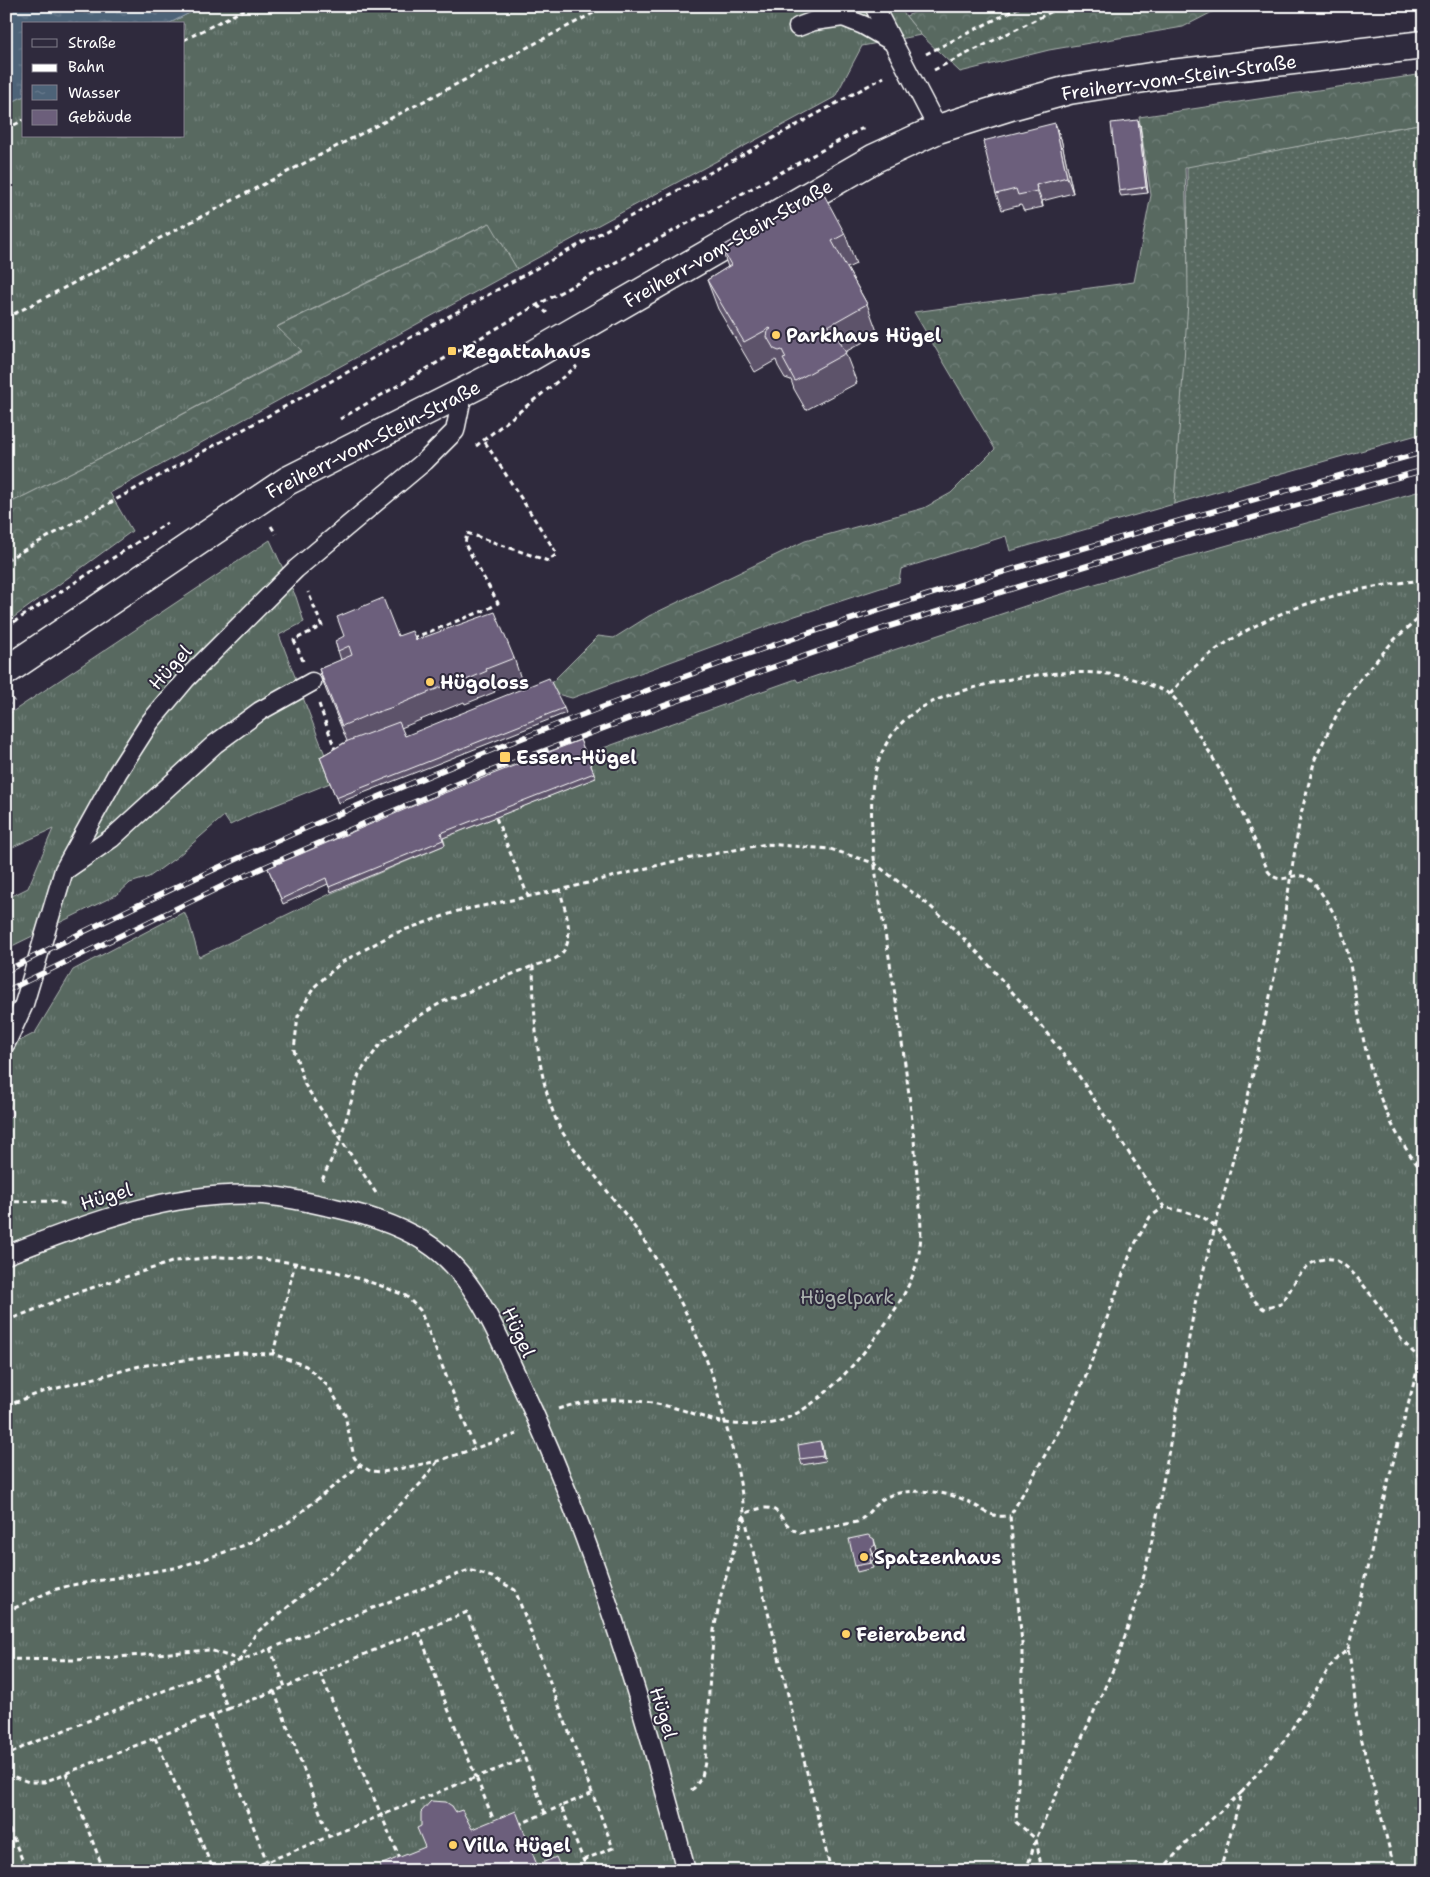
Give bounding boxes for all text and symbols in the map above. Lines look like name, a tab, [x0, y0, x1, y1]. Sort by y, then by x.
legend	[22, 22, 185, 138]
text: Straße	[68, 33, 116, 53]
street label: Freiherr-vom-Stein-Straße	[1060, 49, 1298, 106]
text: Bahn	[68, 57, 104, 77]
text: Wasser	[68, 83, 121, 103]
text: Gebäude	[68, 107, 132, 127]
street label: Freiherr-vom-Stein-Straße	[619, 173, 837, 314]
place label: Parkhaus Hügel	[786, 323, 942, 348]
marker: Parkhaus Hügel	[770, 329, 782, 341]
place label: Regattahaus	[462, 339, 591, 364]
marker: Regattahaus	[446, 345, 458, 357]
street label: Freiherr-vom-Stein-Straße	[262, 374, 485, 504]
street label: Hügel	[143, 639, 197, 695]
place label: Hügoloss	[440, 670, 529, 695]
marker: Hügoloss	[424, 676, 436, 688]
place label: Essen-Hügel	[516, 745, 637, 770]
marker: Essen-Hügel	[498, 750, 512, 764]
street label: Hügel	[77, 1177, 135, 1216]
park label: Hügelpark	[800, 1285, 894, 1310]
street label: Hügel	[496, 1303, 541, 1362]
place label: Spatzenhaus	[874, 1545, 1001, 1570]
marker: Spatzenhaus	[858, 1551, 870, 1563]
place label: Feierabend	[856, 1622, 966, 1647]
marker: Feierabend	[840, 1628, 852, 1640]
street label: Hügel	[644, 1684, 683, 1742]
place label: Villa Hügel	[463, 1833, 571, 1858]
marker: Villa Hügel	[447, 1839, 459, 1851]

